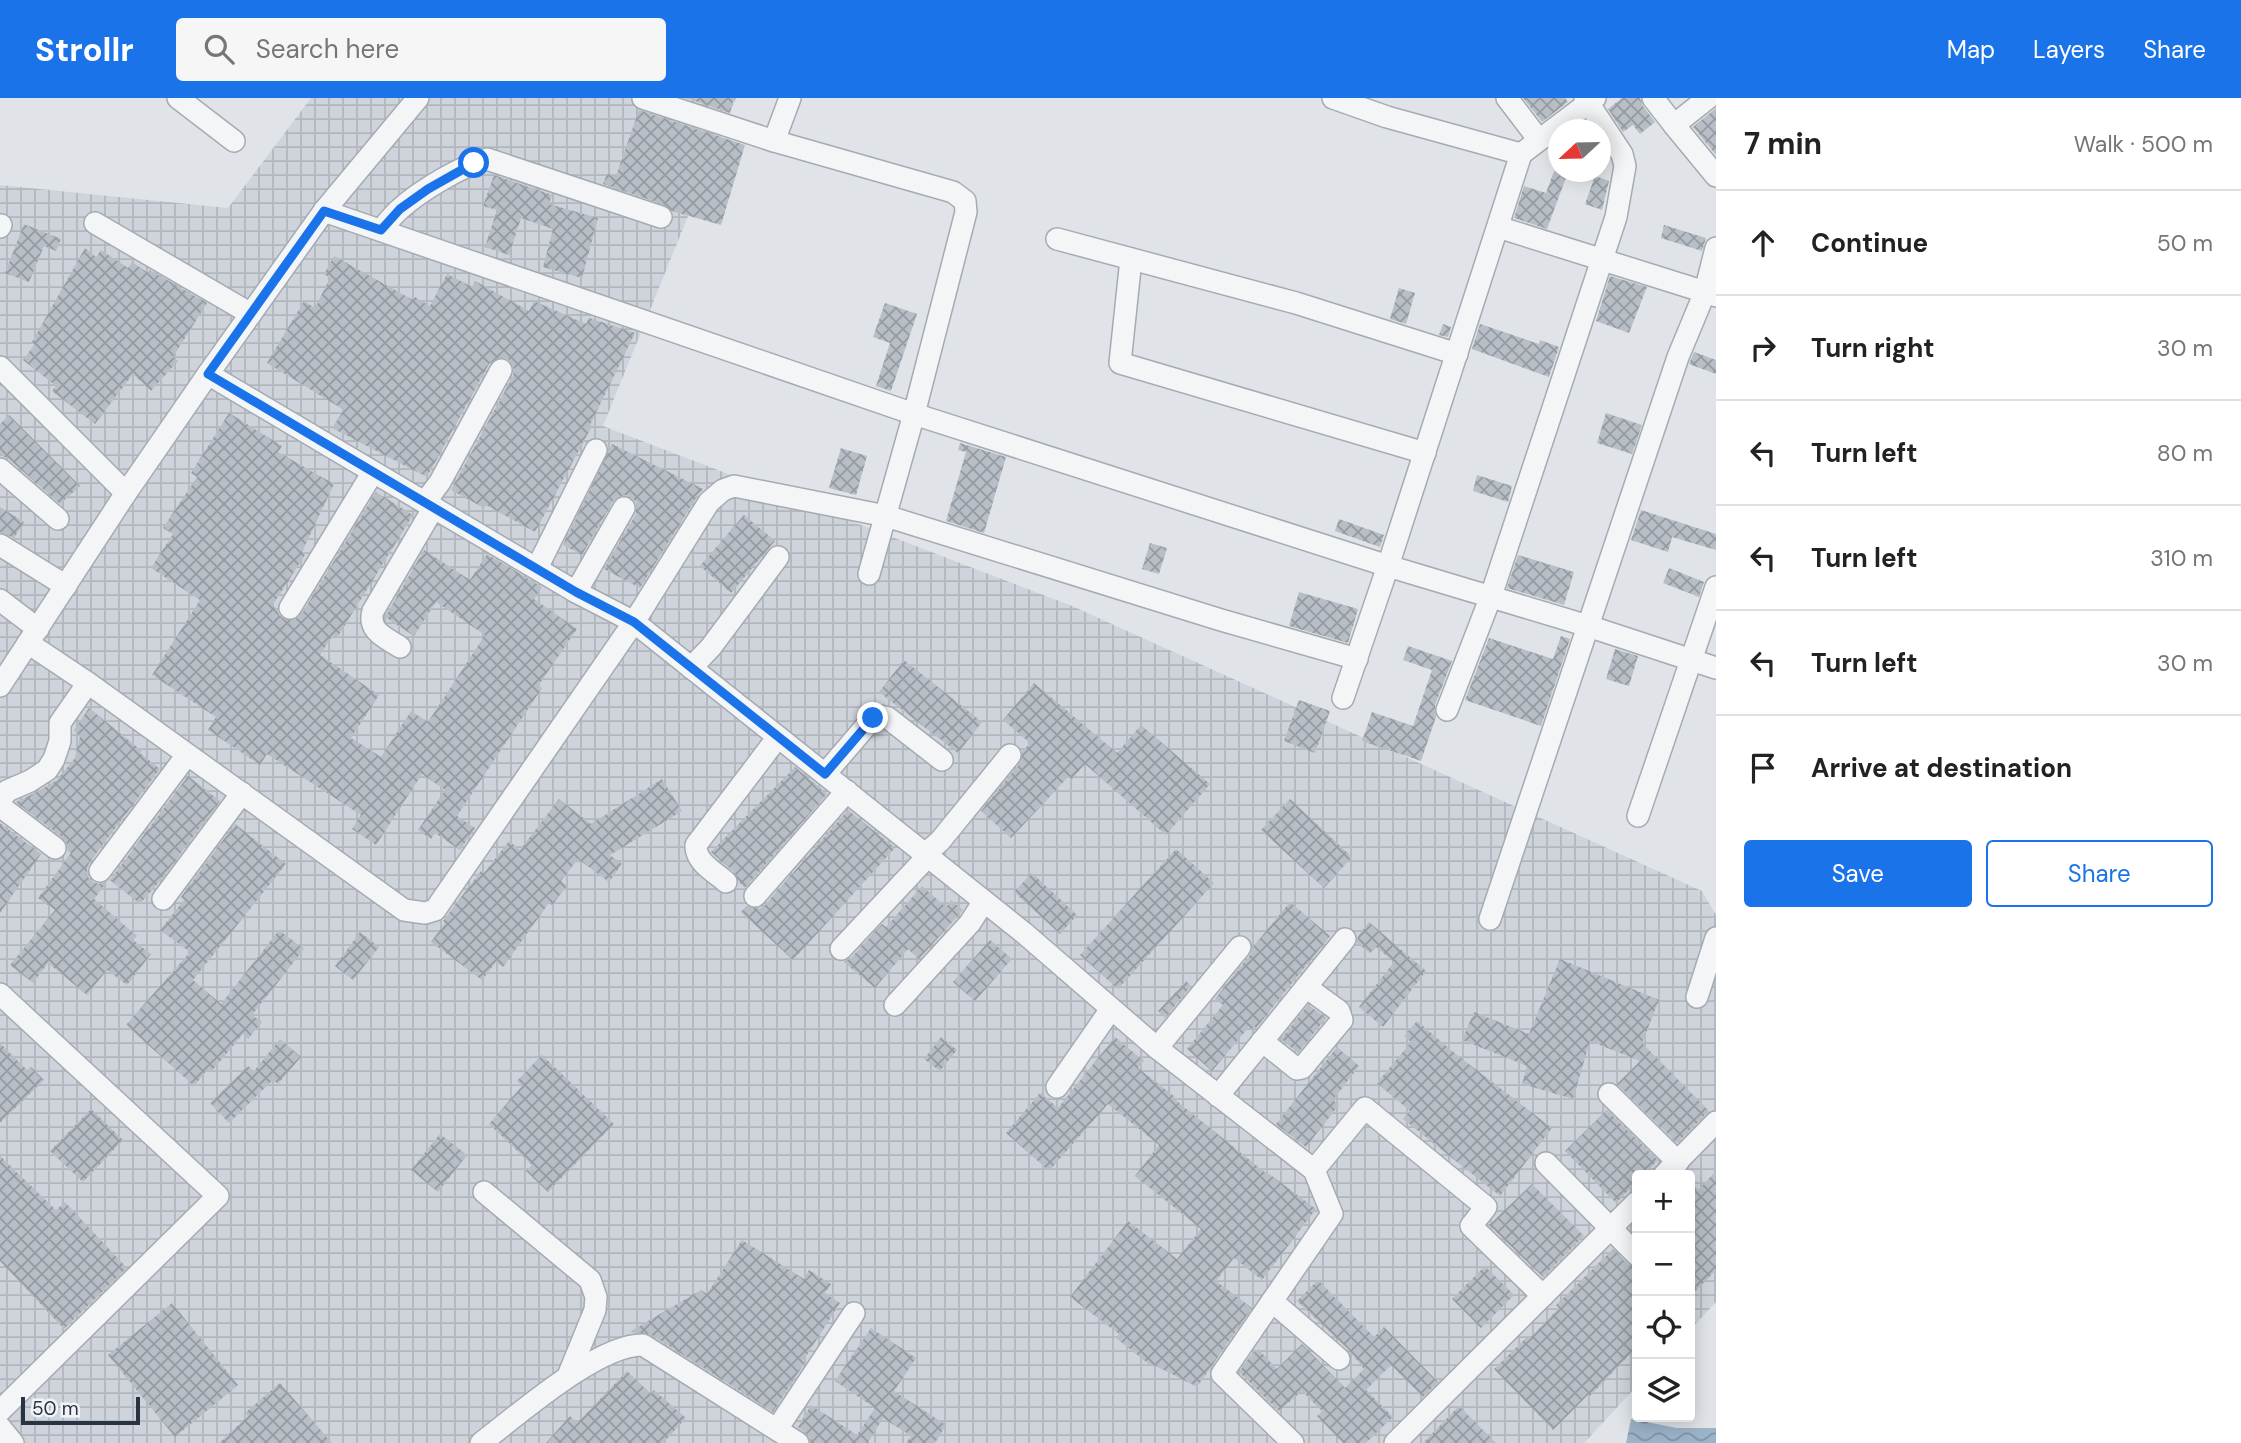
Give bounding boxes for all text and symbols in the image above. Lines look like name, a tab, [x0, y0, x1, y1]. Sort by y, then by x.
search box	[176, 18, 666, 81]
text: Strollr	[35, 28, 134, 71]
icon: search	[200, 30, 238, 68]
text: Search here	[256, 32, 399, 66]
text: Map	[1947, 34, 1995, 65]
text: Layers	[2033, 34, 2105, 65]
text: Share	[2143, 34, 2206, 65]
north arrow	[1548, 119, 1611, 182]
text: 7 min	[1744, 124, 1822, 163]
text: Walk · 500 m	[2074, 129, 2213, 159]
route start	[458, 147, 489, 178]
icon: ahead	[1744, 224, 1782, 262]
text: Continue	[1811, 226, 1928, 260]
text: 50 m	[2157, 228, 2213, 258]
icon: right	[1744, 329, 1782, 367]
text: Turn right	[1811, 331, 1935, 365]
text: 30 m	[2157, 333, 2213, 363]
icon: left	[1744, 434, 1782, 472]
text: Turn left	[1811, 436, 1918, 470]
text: 80 m	[2157, 438, 2213, 468]
icon: left	[1744, 539, 1782, 577]
text: Turn left	[1811, 541, 1918, 575]
text: 310 m	[2150, 543, 2213, 573]
icon: left	[1744, 644, 1782, 682]
text: Turn left	[1811, 646, 1918, 680]
text: 30 m	[2157, 648, 2213, 678]
route end	[857, 702, 888, 733]
icon: arrive	[1744, 749, 1782, 787]
text: Arrive at destination	[1811, 751, 2072, 785]
button: Save	[1744, 840, 1972, 907]
button: Share	[1986, 840, 2213, 907]
map controls	[1632, 1170, 1695, 1422]
button: +	[1632, 1170, 1695, 1233]
button: −	[1632, 1233, 1695, 1296]
button: locate	[1632, 1296, 1695, 1359]
button: layers	[1632, 1359, 1695, 1422]
scale bar	[21, 1394, 140, 1426]
text: 50 m	[32, 1396, 79, 1421]

